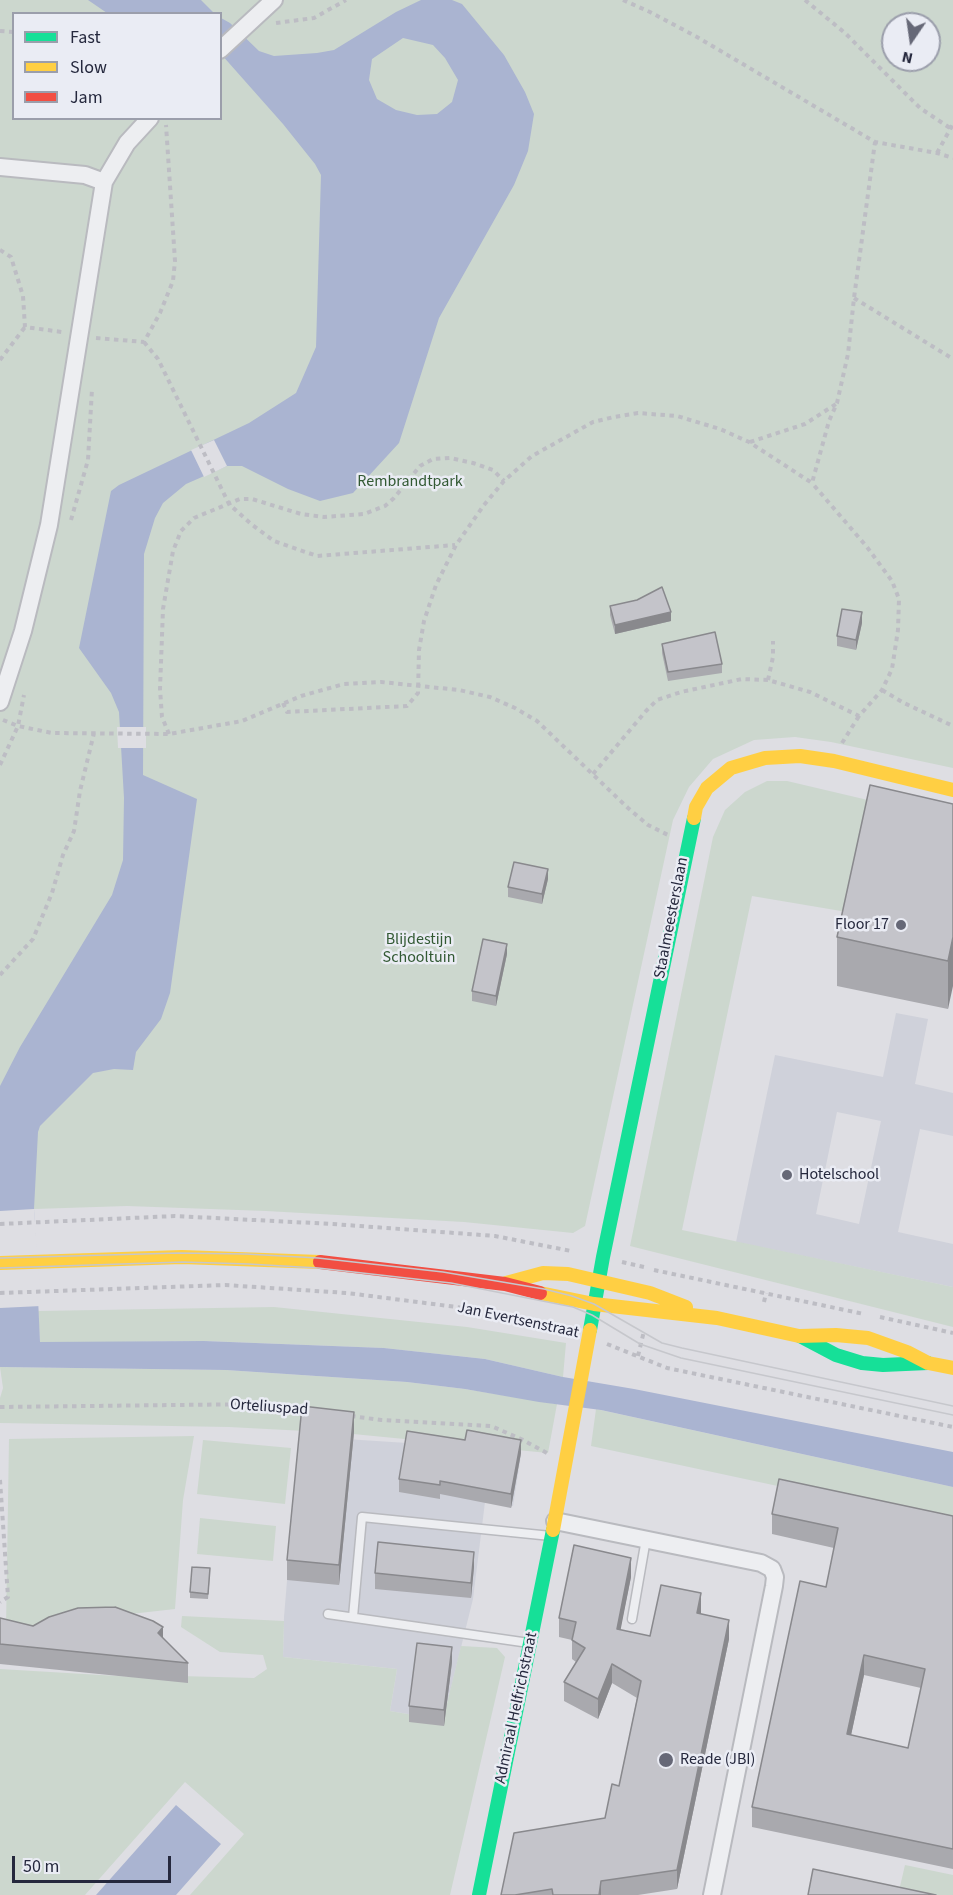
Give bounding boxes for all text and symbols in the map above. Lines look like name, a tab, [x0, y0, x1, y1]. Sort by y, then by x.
legend	[12, 12, 222, 120]
north arrow	[881, 12, 941, 72]
text: Fast	[70, 25, 101, 50]
text: N	[900, 46, 915, 70]
text: Slow	[70, 55, 107, 80]
text: Jam	[70, 85, 103, 110]
park label: Rembrandtpark	[357, 472, 463, 492]
street label: Staalmeesterslaan	[651, 856, 693, 980]
place label: Floor 17	[835, 915, 889, 935]
marker: Floor 17	[894, 918, 908, 932]
park label: Blijdestijn Schooltuin	[383, 930, 455, 968]
place label: Hotelschool	[799, 1165, 879, 1185]
marker: Hotelschool	[780, 1168, 794, 1182]
street label: Jan Evertsenstraat	[455, 1299, 581, 1343]
street label: Orteliuspad	[229, 1396, 309, 1420]
street label: Admiraal Helfrichstraat	[492, 1631, 542, 1785]
place label: Reade (JBI)	[680, 1750, 755, 1770]
marker: Reade (JBI)	[657, 1751, 675, 1769]
scale bar	[15, 1844, 174, 1882]
text: 50 m	[23, 1854, 59, 1879]

